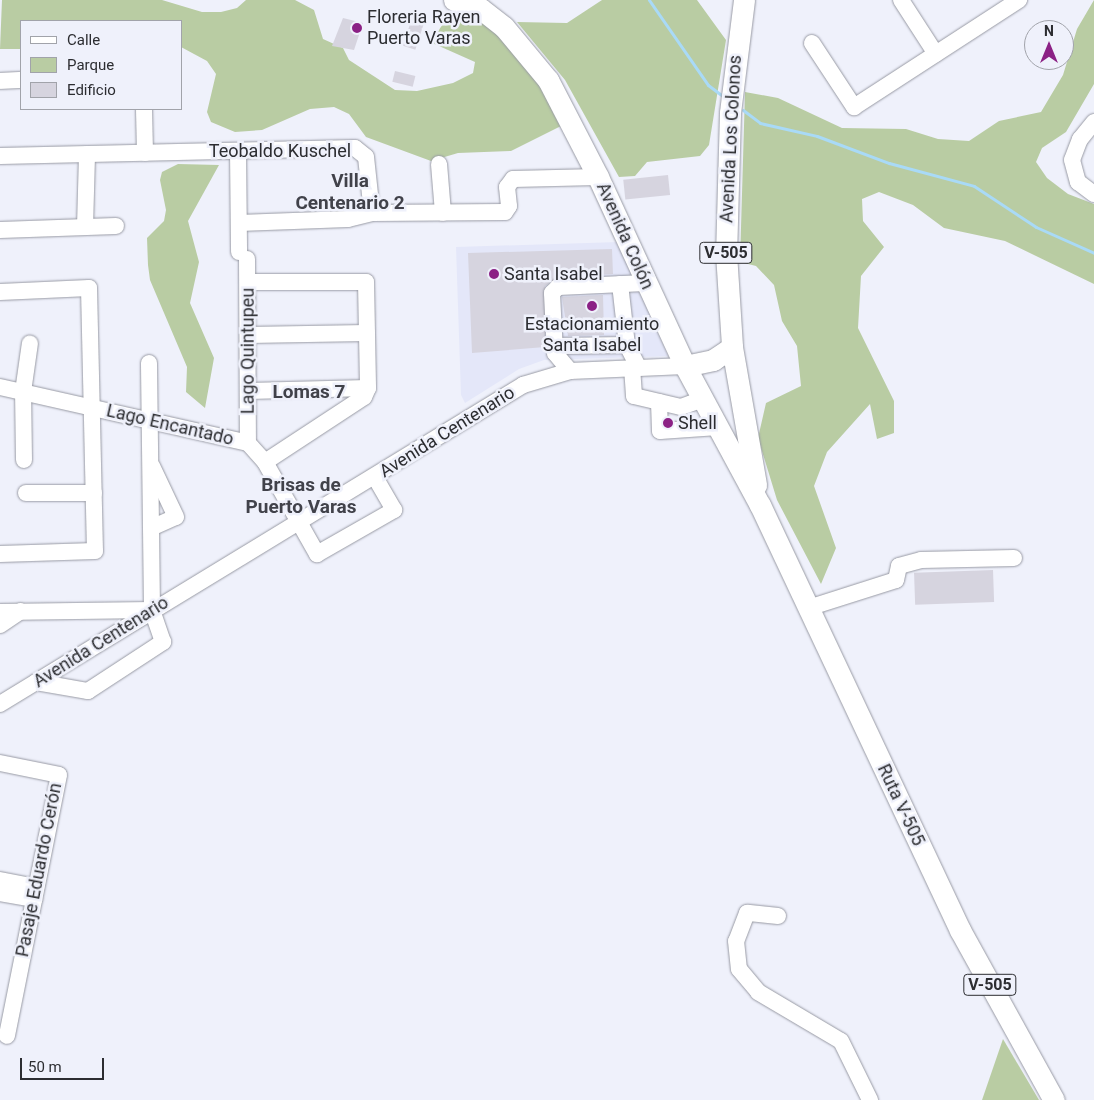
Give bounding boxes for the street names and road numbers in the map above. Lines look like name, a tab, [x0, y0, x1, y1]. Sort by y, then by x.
street label: Avenida Los Colonos	[716, 55, 746, 223]
street label: Teobaldo Kuschel	[209, 140, 351, 162]
street label: Avenida Colón	[592, 179, 658, 293]
road number: V-505	[698, 240, 754, 266]
street label: Lago Quintupeu	[237, 288, 259, 414]
street label: Avenida Centenario	[375, 382, 519, 482]
street label: Lago Encantado	[104, 400, 236, 450]
street label: Avenida Centenario	[29, 592, 173, 692]
street label: Ruta V-505	[873, 761, 929, 849]
street label: Pasaje Eduardo Cerón	[12, 781, 66, 959]
road number: V-505	[962, 972, 1018, 998]

